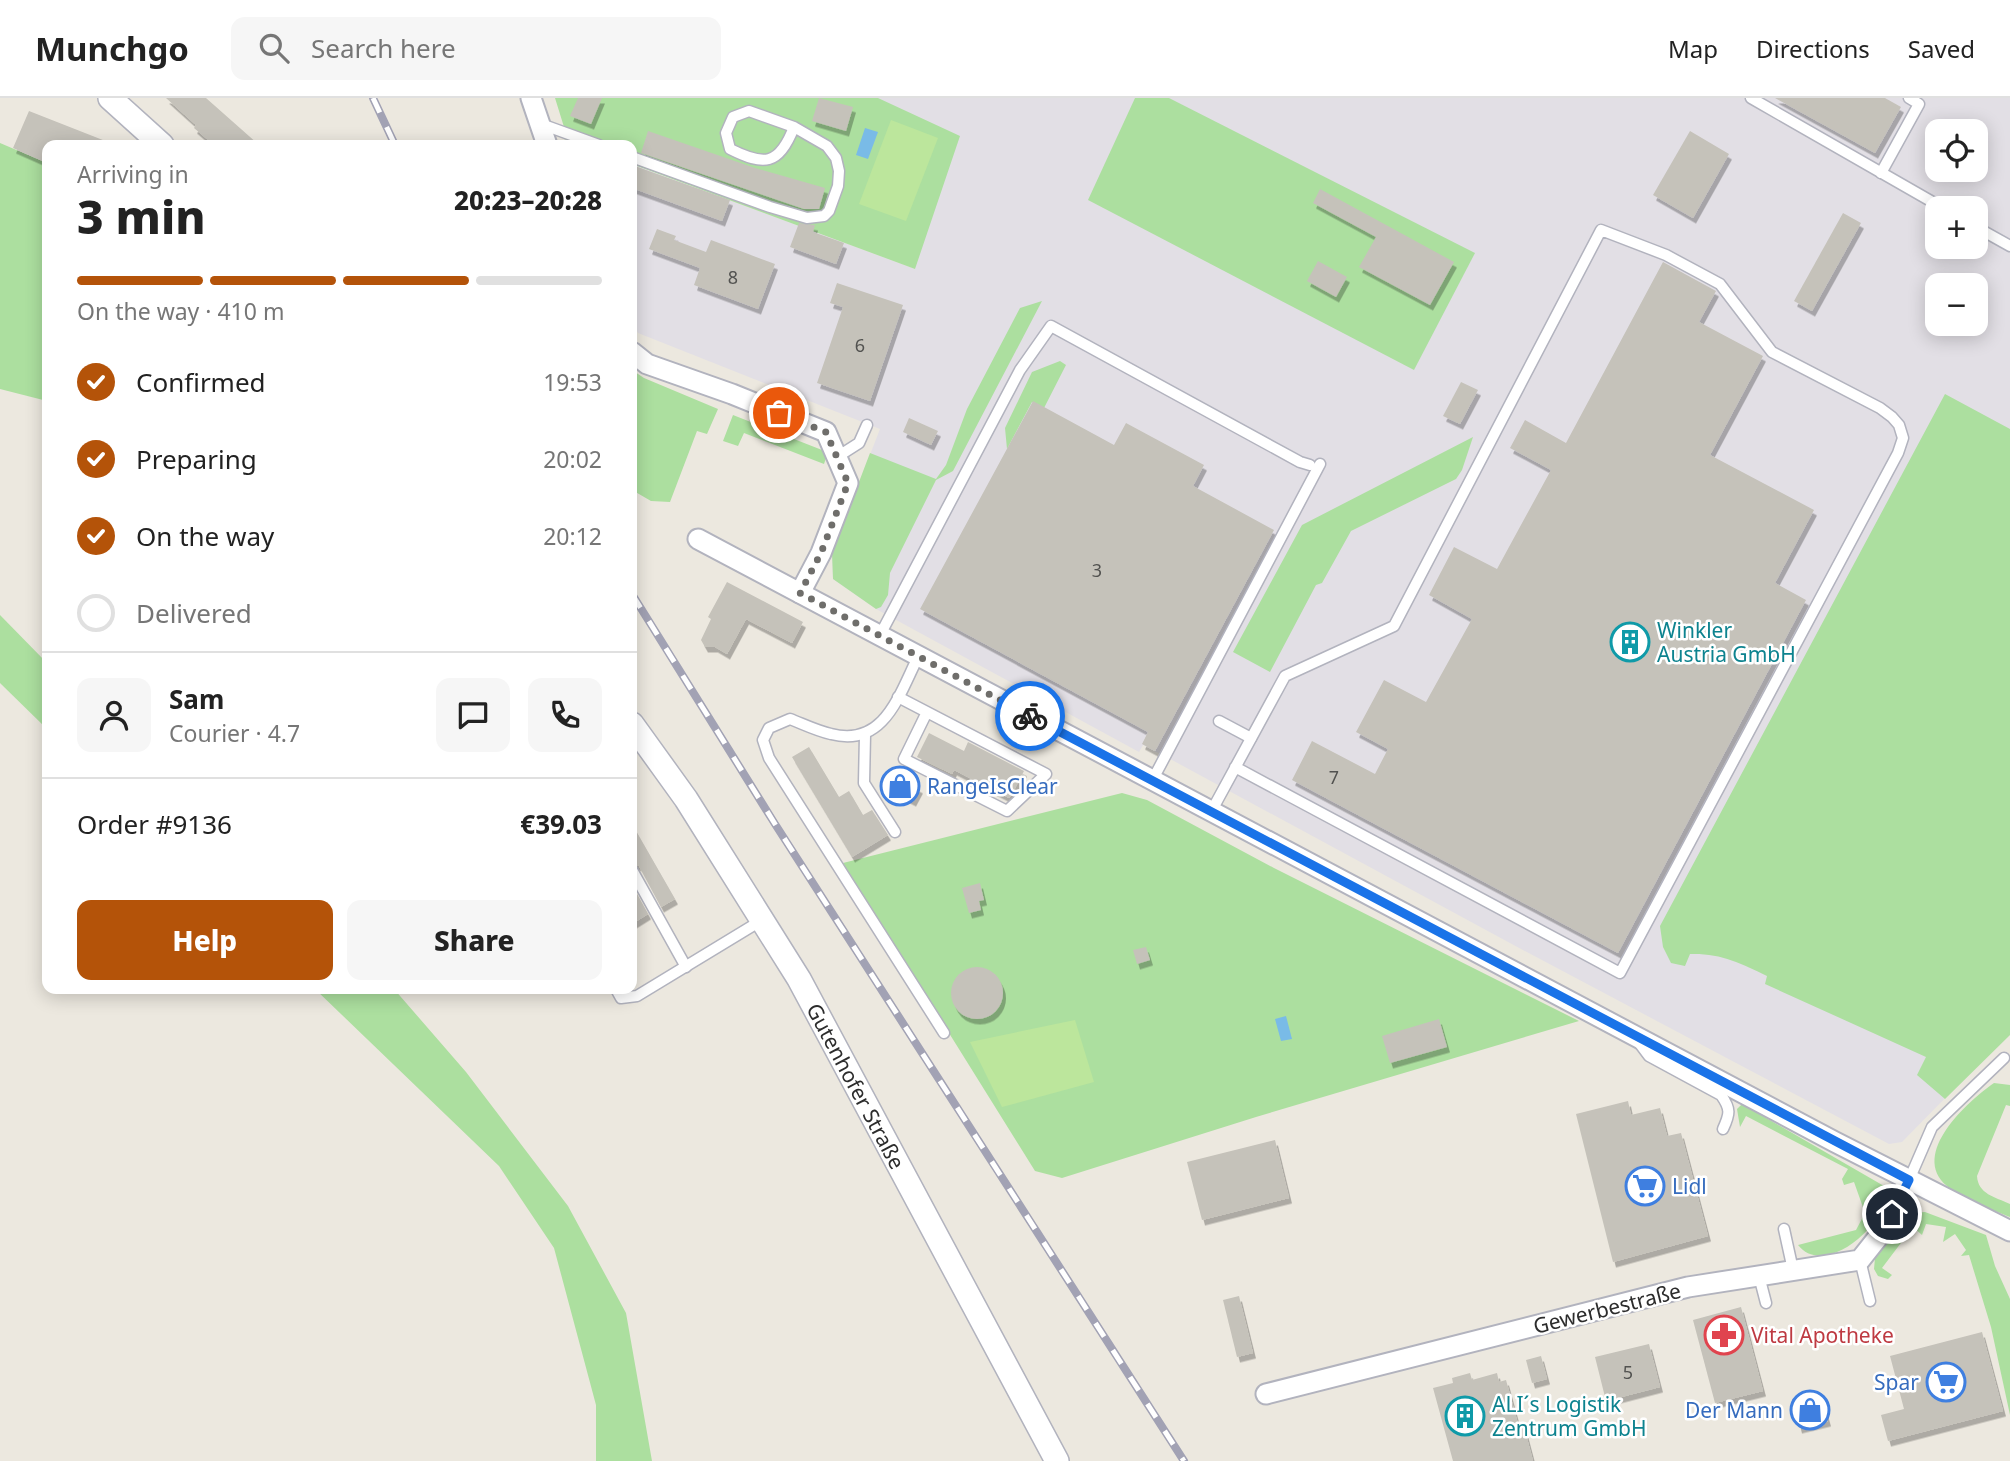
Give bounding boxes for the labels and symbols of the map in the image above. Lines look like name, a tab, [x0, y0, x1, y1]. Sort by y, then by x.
house number: 8	[728, 265, 738, 289]
house number: 6	[855, 333, 865, 357]
pin	[749, 383, 809, 443]
house number: 3	[1092, 558, 1102, 582]
place label: Winkler Austria GmbH	[1657, 616, 1796, 668]
building icon: Winkler Austria GmbH	[1609, 621, 1651, 663]
courier	[995, 681, 1065, 751]
shop icon: RangeIsClear	[879, 765, 921, 807]
house number: 7	[1329, 765, 1339, 789]
place label: RangeIsClear	[927, 772, 1058, 800]
street label: Gutenhofer Straße	[800, 998, 912, 1174]
supermarket icon: Lidl	[1624, 1165, 1666, 1207]
place label: Lidl	[1672, 1172, 1707, 1200]
pin	[1862, 1184, 1922, 1244]
street label: Gewerbestraße	[1530, 1276, 1684, 1340]
pharmacy icon: Vital Apotheke	[1703, 1314, 1745, 1356]
place label: Vital Apotheke	[1751, 1321, 1894, 1349]
house number: 5	[1623, 1360, 1633, 1384]
supermarket icon: Spar	[1925, 1361, 1967, 1403]
place label: Spar	[1874, 1368, 1919, 1396]
shop icon: Der Mann	[1789, 1389, 1831, 1431]
place label: ALI´s Logistik Zentrum GmbH	[1492, 1390, 1647, 1442]
building icon: ALI´s Logistik Zentrum GmbH	[1444, 1395, 1486, 1437]
place label: Der Mann	[1685, 1396, 1783, 1424]

